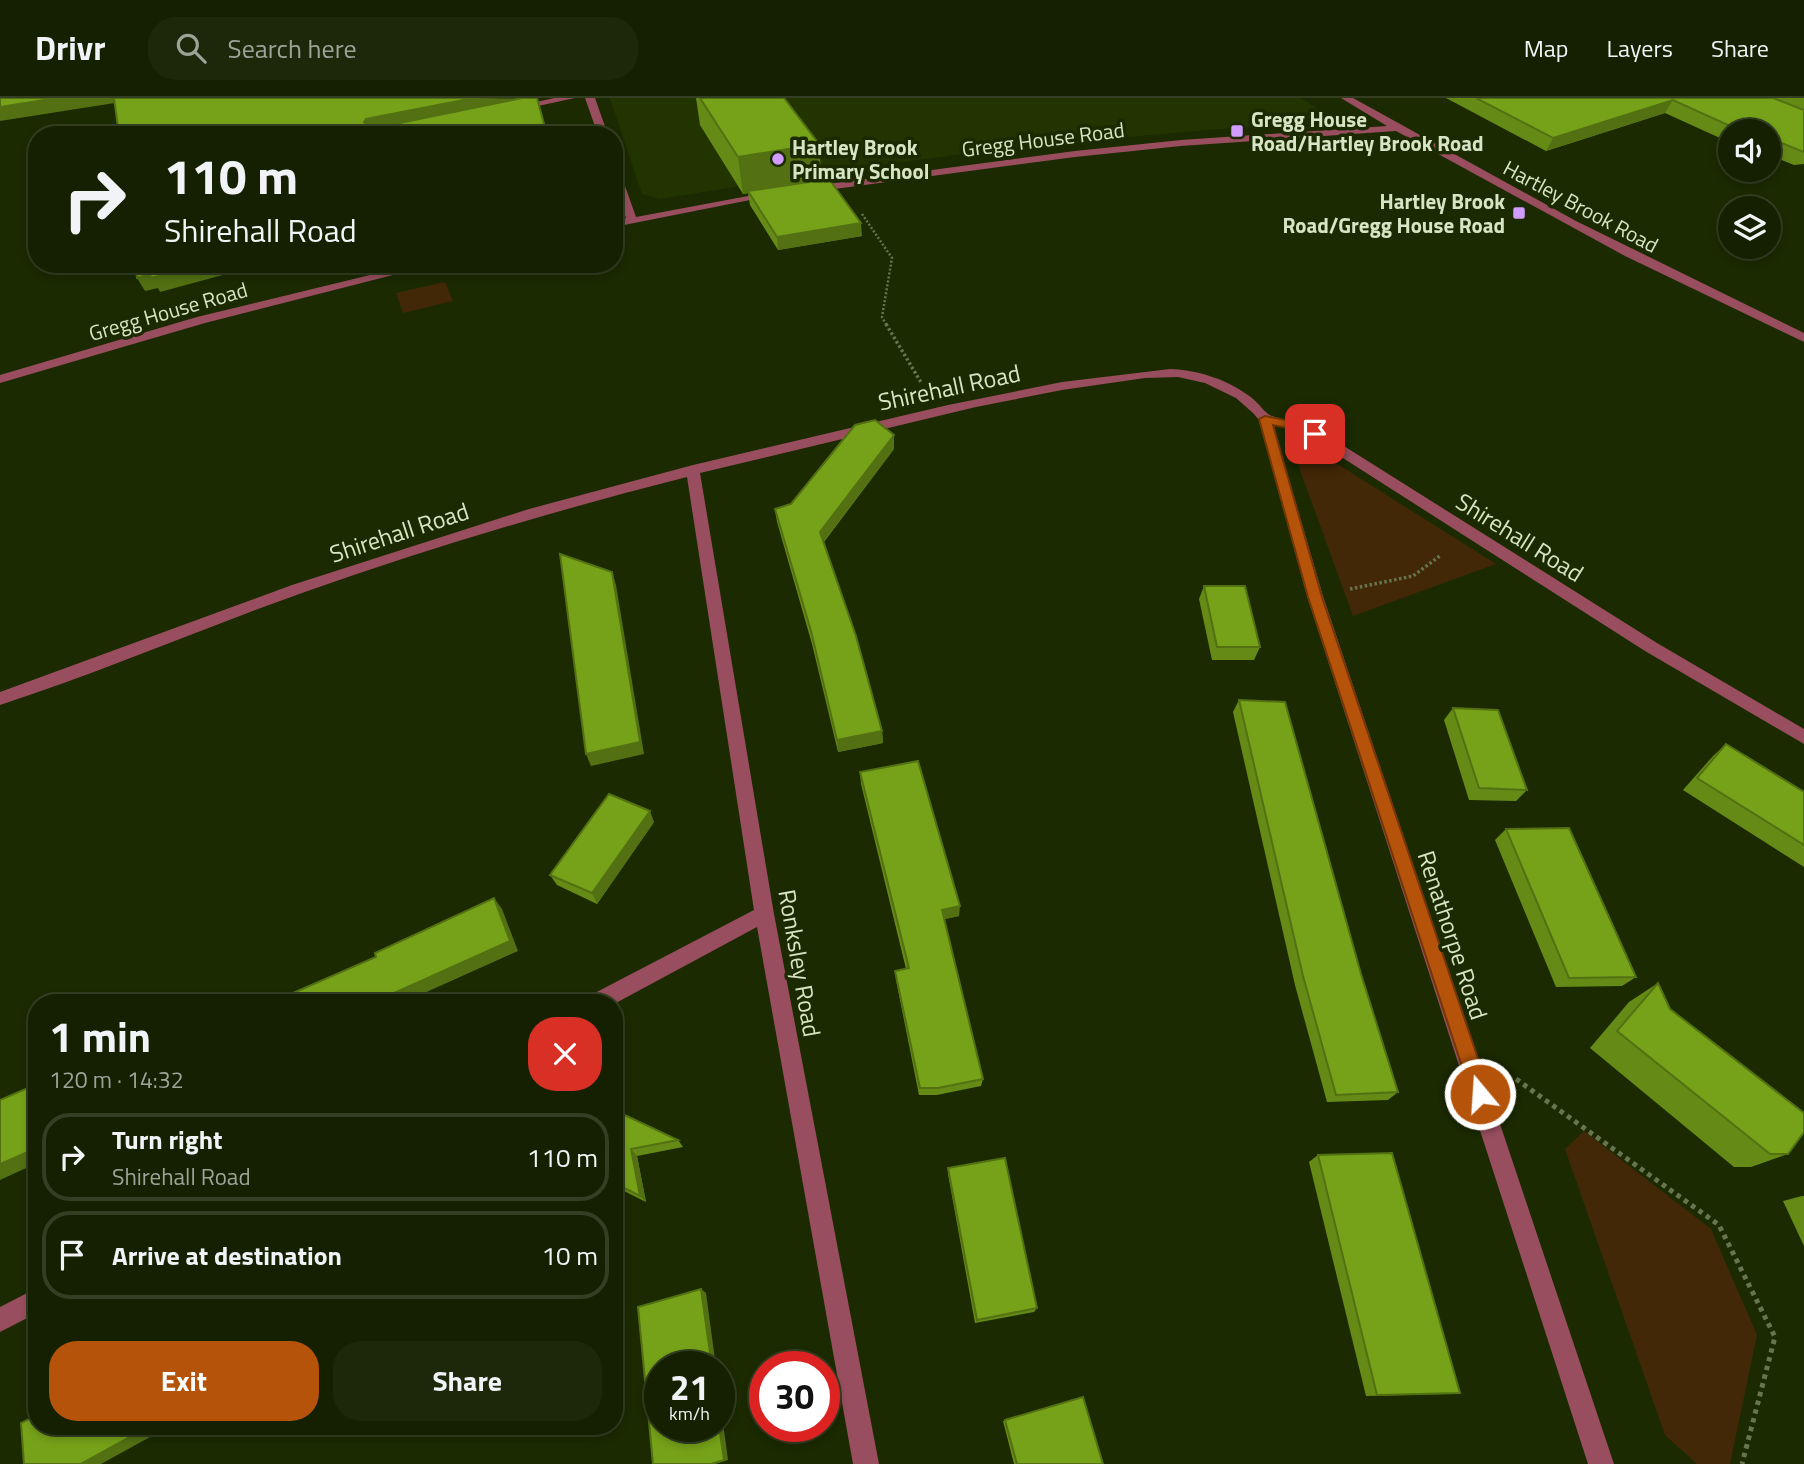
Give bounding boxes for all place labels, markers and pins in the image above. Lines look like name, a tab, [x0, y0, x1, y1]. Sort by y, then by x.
place label: Gregg House Road/Hartley Brook Road	[1251, 103, 1483, 159]
marker: Gregg House Road/Hartley Brook Road	[1229, 123, 1245, 139]
place label: Hartley Brook Primary School	[792, 131, 929, 187]
marker: Hartley Brook Primary School	[770, 151, 786, 167]
place label: Hartley Brook Road/Gregg House Road	[1282, 185, 1505, 241]
marker: Hartley Brook Road/Gregg House Road	[1511, 205, 1527, 221]
pin	[1285, 404, 1345, 464]

